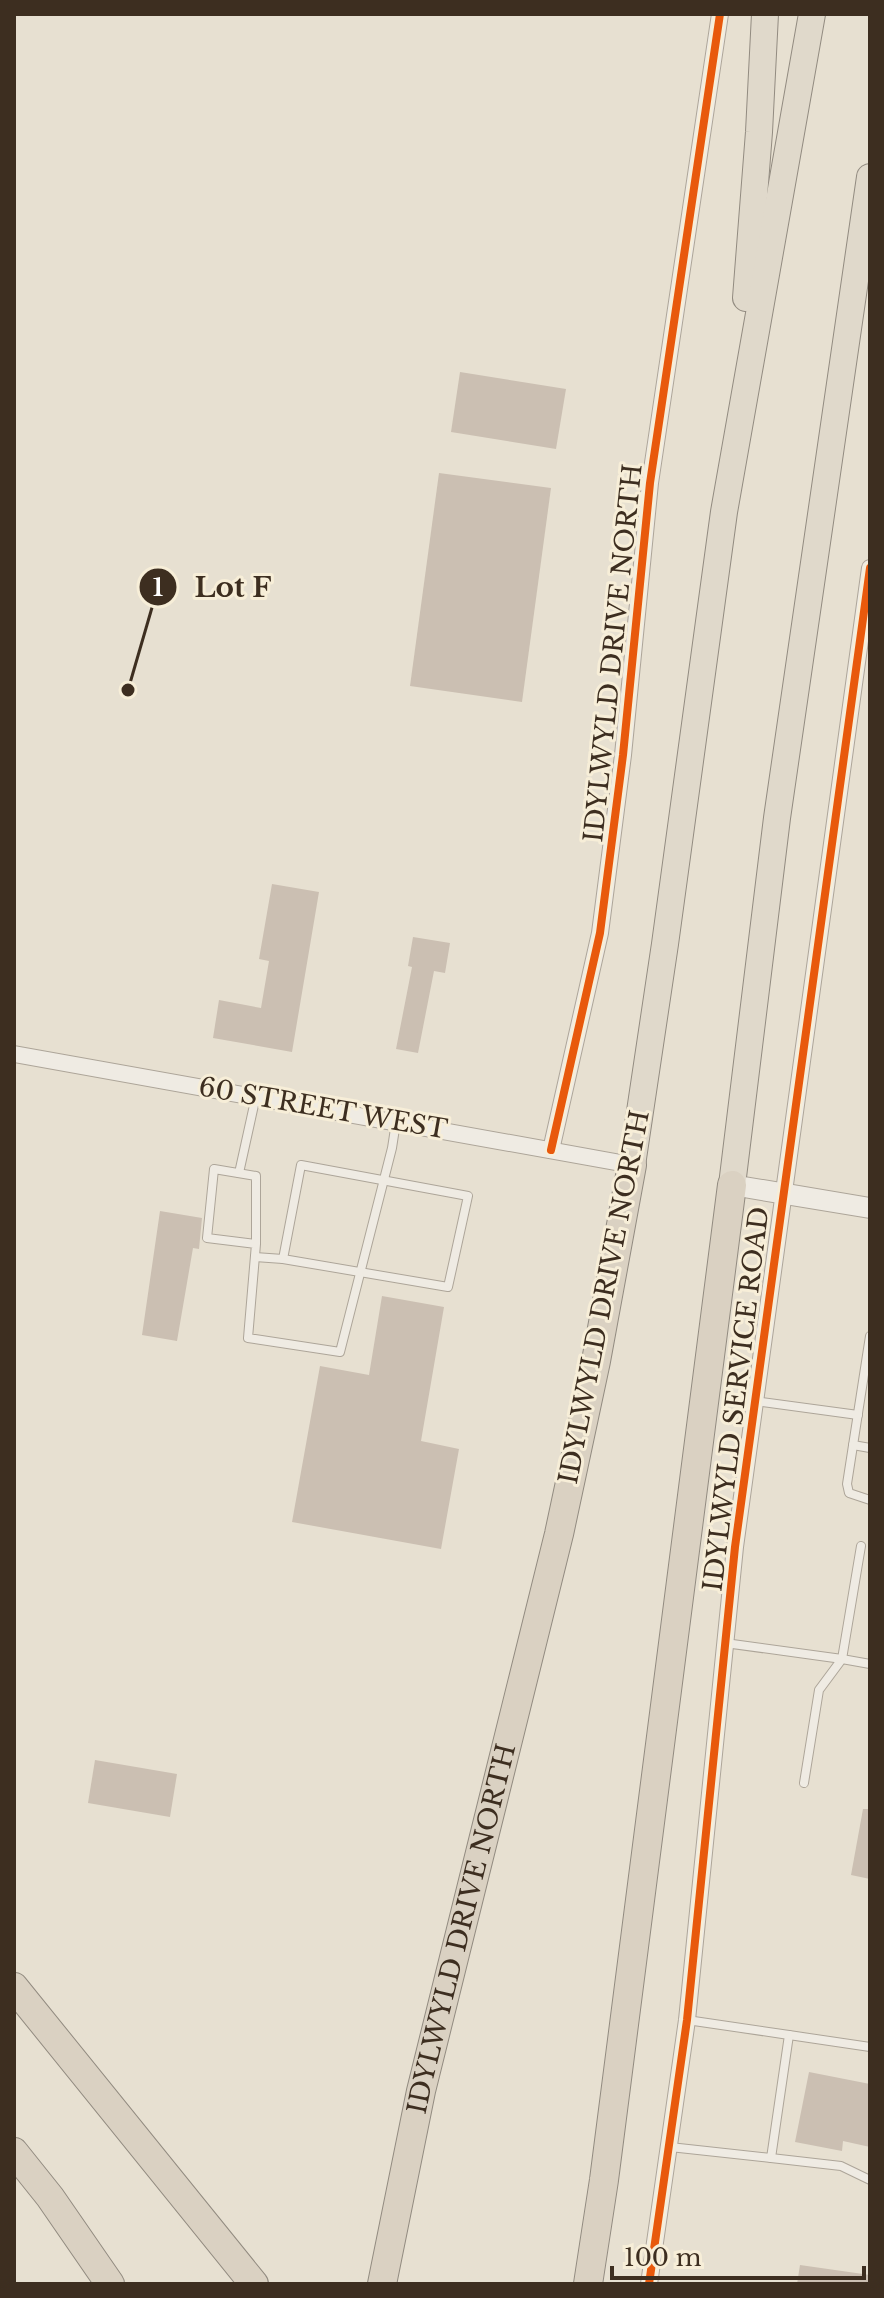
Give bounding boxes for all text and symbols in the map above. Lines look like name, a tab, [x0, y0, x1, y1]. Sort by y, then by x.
street label: IDYLWYLD DRIVE NORTH	[577, 462, 649, 844]
callout: Lot F	[138, 561, 287, 613]
text: Lot F	[194, 570, 272, 605]
text: 1	[153, 573, 163, 602]
street label: 60 STREET WEST	[196, 1070, 450, 1146]
street label: IDYLWYLD DRIVE NORTH	[552, 1107, 656, 1487]
street label: IDYLWYLD SERVICE ROAD	[697, 1205, 775, 1593]
street label: IDYLWYLD DRIVE NORTH	[401, 1740, 522, 2117]
scale bar	[612, 2230, 864, 2280]
text: 100 m	[624, 2243, 702, 2272]

